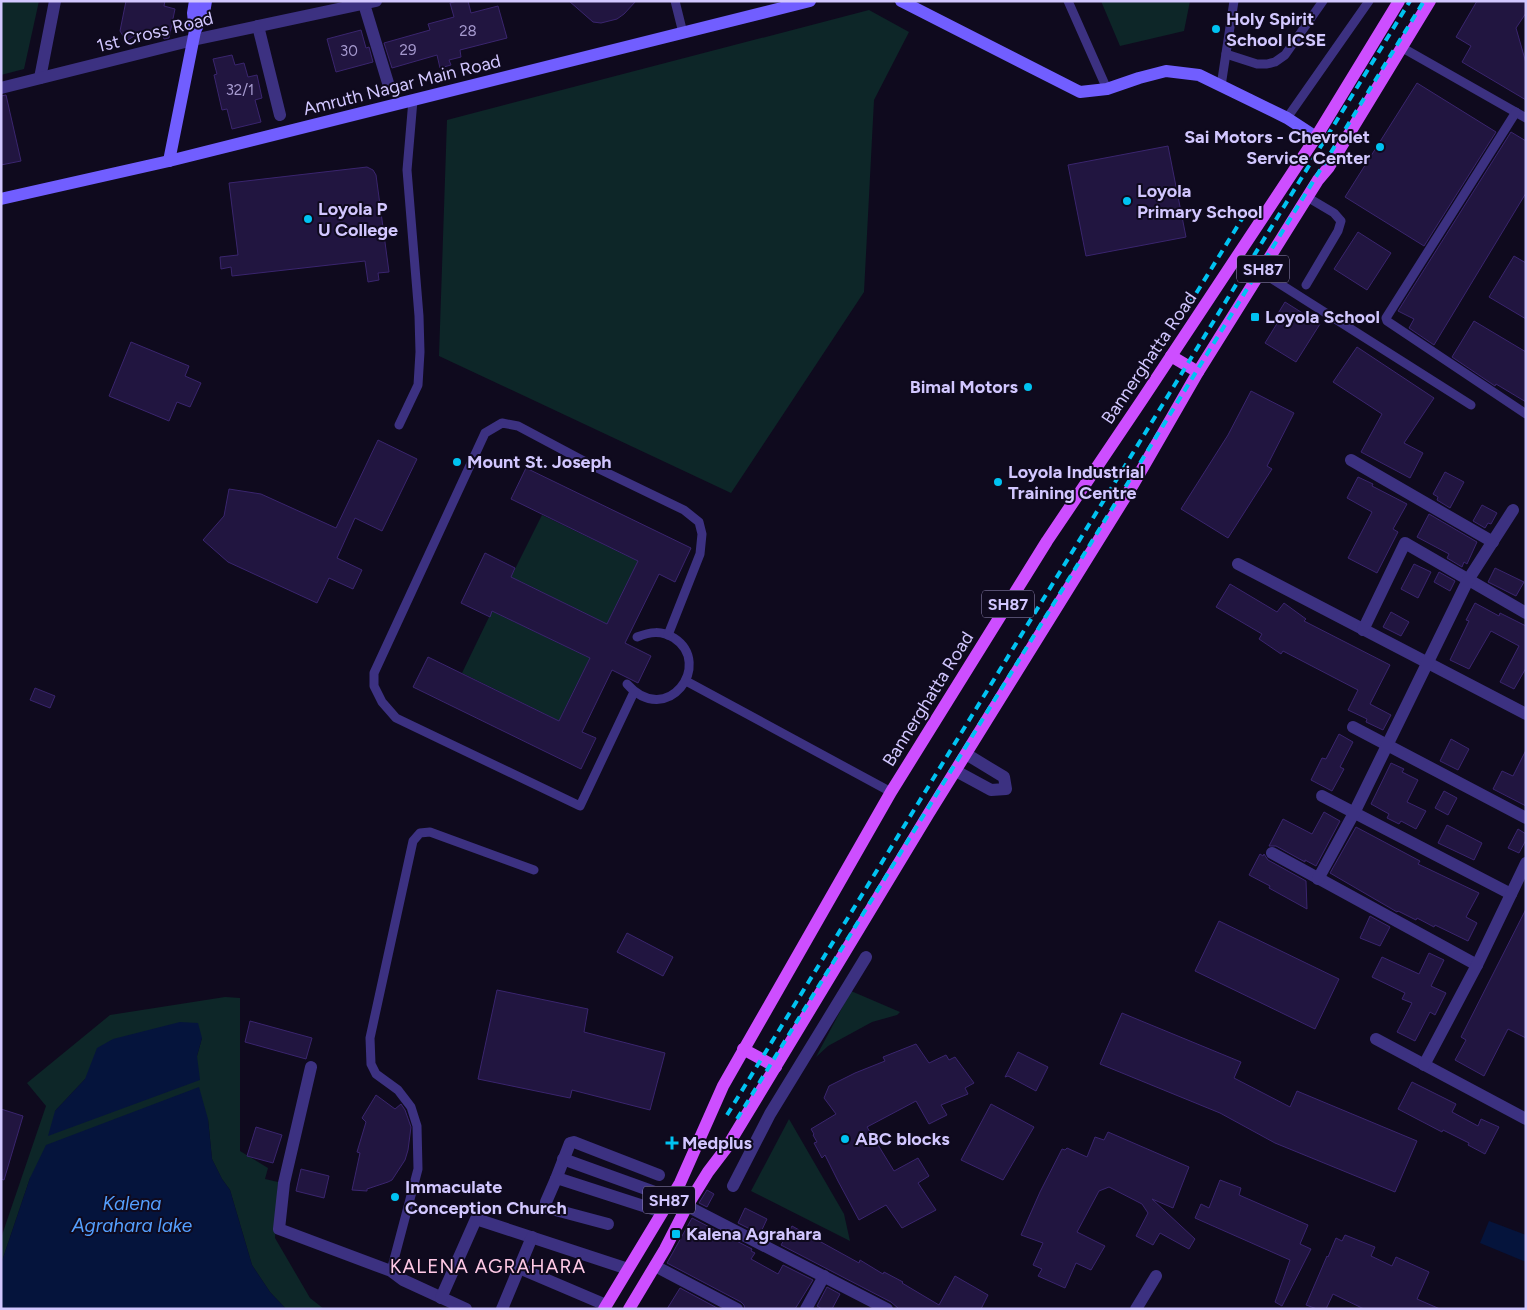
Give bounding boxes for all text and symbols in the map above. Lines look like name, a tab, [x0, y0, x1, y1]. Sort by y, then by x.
street label: 1st Cross Road	[94, 7, 216, 57]
place label: Holy Spirit School ICSE	[1226, 8, 1326, 51]
house number: 28	[459, 22, 477, 40]
marker: Holy Spirit School ICSE	[1210, 23, 1222, 35]
house number: 29	[400, 41, 416, 59]
house number: 30	[340, 42, 358, 60]
street label: Amruth Nagar Main Road	[301, 50, 503, 120]
house number: 32/1	[226, 81, 254, 99]
place label: Sai Motors - Chevrolet Service Center	[1184, 126, 1370, 169]
marker: Sai Motors - Chevrolet Service Center	[1374, 141, 1386, 153]
place label: Loyola Primary School	[1137, 180, 1262, 223]
marker: Loyola Primary School	[1121, 195, 1133, 207]
place label: Loyola P U College	[318, 198, 398, 241]
marker: Loyola P U College	[302, 213, 314, 225]
road number: SH87	[1237, 255, 1289, 282]
street label: Bannerghatta Road	[1097, 288, 1201, 428]
place label: Loyola School	[1265, 306, 1380, 328]
marker: Loyola School	[1249, 311, 1261, 323]
place label: Bimal Motors	[910, 376, 1019, 398]
marker: Bimal Motors	[1022, 381, 1034, 393]
place label: Mount St. Joseph	[467, 451, 612, 473]
marker: Mount St. Joseph	[451, 456, 463, 468]
place label: Loyola Industrial Training Centre	[1008, 461, 1144, 504]
marker: Loyola Industrial Training Centre	[992, 476, 1004, 488]
road number: SH87	[982, 590, 1034, 618]
street label: Bannerghatta Road	[878, 628, 978, 770]
place label: ABC blocks	[855, 1128, 950, 1150]
place label: Medplus	[682, 1132, 753, 1154]
marker: ABC blocks	[839, 1133, 851, 1145]
marker: Medplus	[666, 1137, 678, 1149]
place label: Immaculate Conception Church	[405, 1176, 567, 1219]
road number: SH87	[643, 1186, 695, 1214]
marker: Immaculate Conception Church	[389, 1191, 401, 1203]
water label: Kalena Agrahara lake	[71, 1192, 193, 1237]
place label: Kalena Agrahara	[686, 1223, 822, 1245]
marker: Kalena Agrahara	[670, 1228, 682, 1240]
district label: KALENA AGRAHARA	[390, 1255, 586, 1278]

